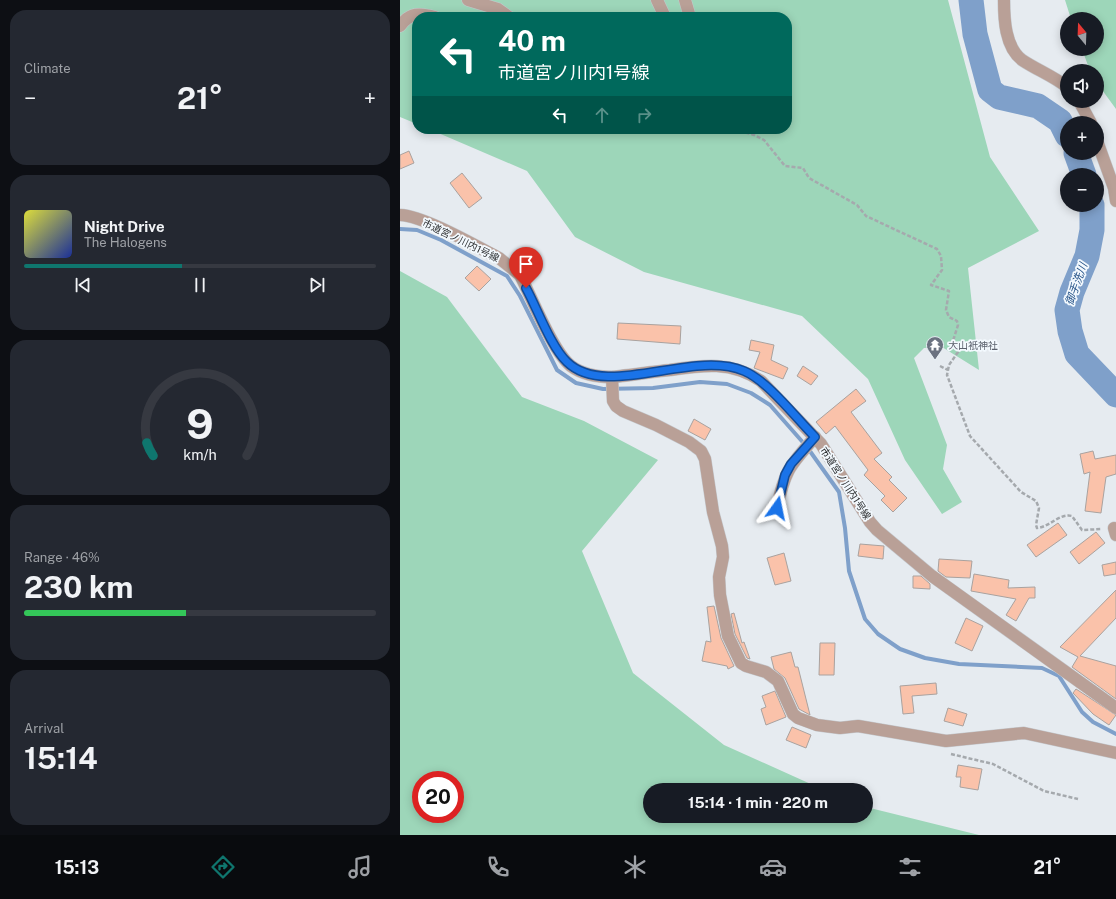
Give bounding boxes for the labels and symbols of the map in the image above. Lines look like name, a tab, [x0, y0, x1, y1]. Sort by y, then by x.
north arrow	[1060, 12, 1104, 56]
street label: 市道宮ノ川内1号線	[421, 216, 501, 264]
pin	[509, 247, 543, 288]
water label: 御手洗川	[1063, 260, 1090, 307]
temple icon: 大山衹神社	[925, 335, 945, 360]
place label: 大山衹神社	[948, 339, 998, 351]
street label: 市道宮ノ川内1号線	[818, 444, 874, 522]
position arrow	[756, 487, 798, 529]
speed limit sign: 20	[412, 771, 464, 823]

